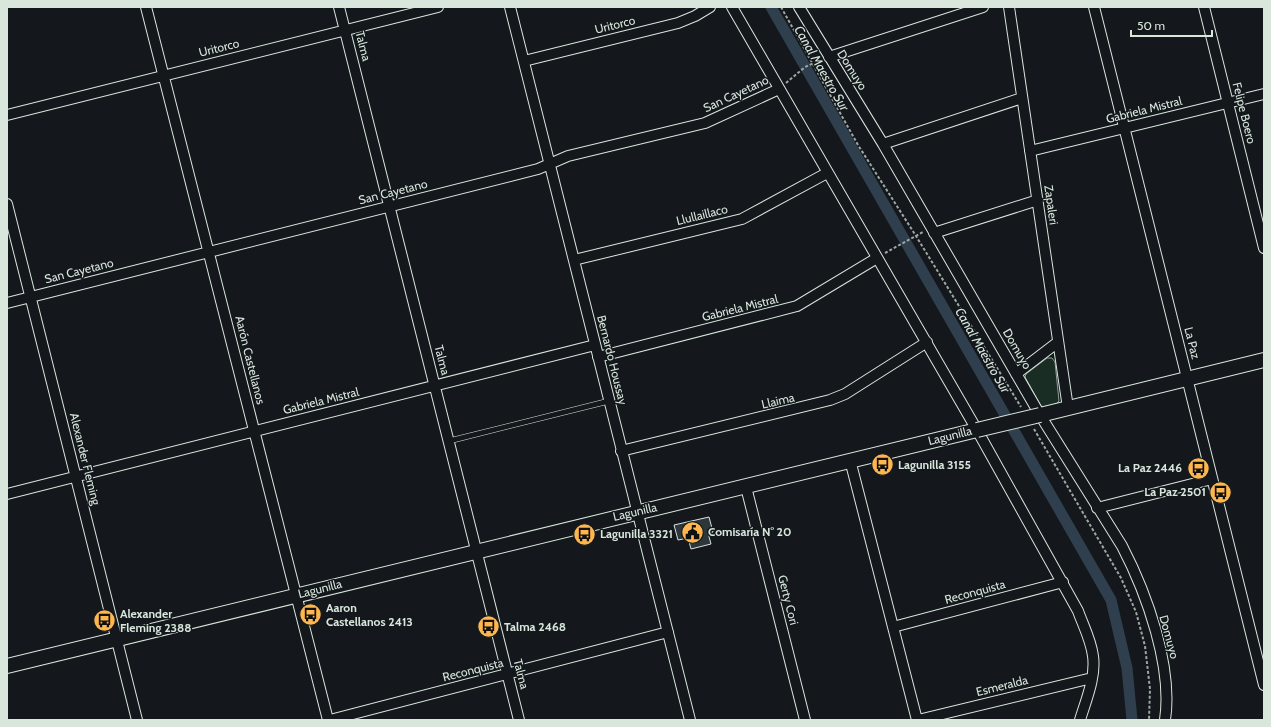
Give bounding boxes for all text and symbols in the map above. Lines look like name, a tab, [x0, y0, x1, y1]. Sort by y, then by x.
street label: Uritorco	[593, 12, 637, 37]
scale bar	[1131, 12, 1212, 38]
text: 50 m	[1137, 18, 1165, 33]
water label: Canal Maestro Sur	[791, 22, 853, 114]
street label: Talma	[353, 29, 375, 63]
street label: Uritorco	[197, 35, 241, 60]
street label: Domuyo	[834, 47, 871, 93]
street label: San Cayetano	[701, 72, 771, 115]
street label: Felipe Boero	[1230, 81, 1259, 146]
street label: Gabriela Mistral	[1104, 93, 1184, 126]
street label: San Cayetano	[357, 176, 429, 207]
street label: Zapaleri	[1041, 184, 1062, 226]
street label: Llullaillaco	[675, 201, 730, 228]
street label: San Cayetano	[43, 255, 115, 286]
street label: Gabriela Mistral	[700, 291, 780, 324]
water label: Canal Maestro Sur	[952, 304, 1014, 396]
street label: Bernardo Houssay	[594, 313, 631, 406]
street label: Aarón Castellanos	[232, 314, 269, 406]
street label: La Paz	[1181, 325, 1204, 361]
street label: Domuyo	[1000, 326, 1035, 372]
street label: Talma	[432, 343, 454, 377]
street label: Gabriela Mistral	[281, 384, 361, 417]
street label: Llaima	[760, 389, 796, 412]
street label: Alexander Fleming	[67, 411, 104, 508]
street label: Lagunilla	[926, 423, 974, 448]
bus stop icon: Lagunilla 3155	[869, 452, 895, 478]
bus stop icon: La Paz 2446	[1185, 455, 1211, 481]
place label: Lagunilla 3155	[898, 457, 971, 472]
place label: La Paz 2446	[1118, 460, 1182, 475]
bus stop icon: La Paz 2501	[1208, 479, 1234, 505]
place label: La Paz 2501	[1144, 484, 1206, 499]
street label: Lagunilla	[611, 499, 659, 524]
public building icon: Comisaría N° 20	[680, 519, 706, 545]
bus stop icon: Lagunilla 3321	[571, 521, 597, 547]
place label: Comisaría N° 20	[708, 524, 791, 539]
place label: Lagunilla 3321	[600, 526, 673, 541]
street label: Gerty Cori	[775, 573, 802, 626]
street label: Lagunilla	[296, 576, 344, 601]
street label: Reconquista	[943, 576, 1007, 607]
place label: Aaron Castellanos 2413	[326, 600, 413, 629]
bus stop icon: Aaron Castellanos 2413	[298, 602, 324, 628]
place label: Alexander Fleming 2388	[120, 606, 191, 635]
bus stop icon: Alexander Fleming 2388	[92, 608, 118, 634]
street label: Domuyo	[1156, 613, 1183, 661]
bus stop icon: Talma 2468	[475, 614, 501, 640]
place label: Talma 2468	[504, 619, 566, 634]
street label: Reconquista	[441, 655, 505, 684]
street label: Talma	[511, 657, 533, 691]
street label: Esmeralda	[974, 672, 1030, 699]

